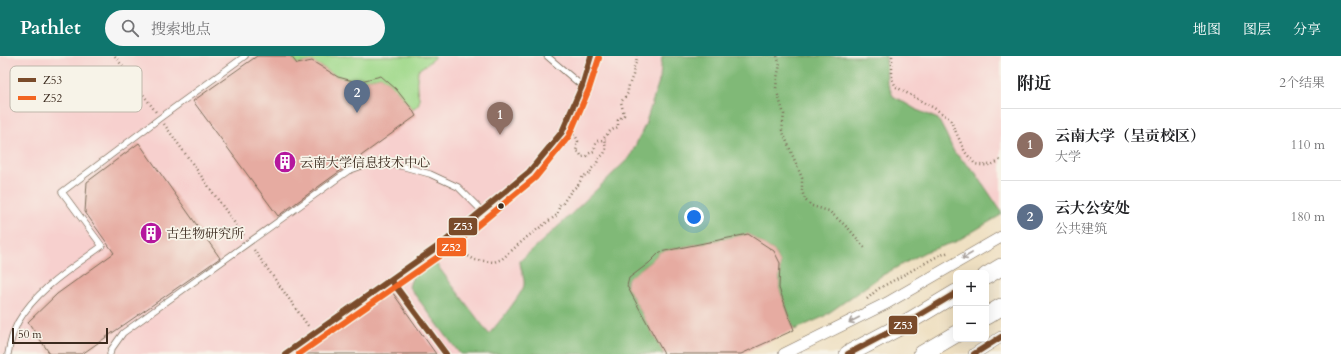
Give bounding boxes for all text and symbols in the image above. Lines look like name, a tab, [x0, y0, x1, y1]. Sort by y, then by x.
search box	[105, 10, 385, 46]
text: Pathlet	[20, 15, 81, 41]
icon: search	[119, 17, 141, 39]
text: 搜索地点	[151, 19, 211, 39]
text: 地图	[1193, 20, 1221, 39]
text: 图层	[1243, 20, 1271, 39]
text: 分享	[1293, 20, 1321, 39]
legend	[10, 66, 142, 112]
text: 附近	[1017, 72, 1051, 95]
text: Z53	[43, 73, 62, 88]
text: 2个结果	[1279, 74, 1325, 92]
pin: 2	[344, 80, 370, 113]
text: Z52	[43, 91, 62, 106]
pin: 1	[487, 102, 513, 135]
text: 云南大学（呈贡校区）	[1055, 126, 1205, 146]
text: 1	[1027, 136, 1033, 154]
text: 110 m	[1291, 136, 1325, 154]
text: 大学	[1055, 148, 1081, 166]
building icon: 云南大学信息技术中心	[272, 149, 298, 175]
place label: 云南大学信息技术中心	[300, 154, 430, 172]
text: 云大公安处	[1055, 198, 1130, 218]
unlabelled marker	[496, 201, 506, 211]
your location	[684, 207, 704, 227]
text: 2	[1027, 208, 1033, 226]
text: 180 m	[1291, 208, 1325, 226]
line badge: Z53	[448, 217, 478, 236]
text: Z53	[453, 219, 473, 234]
building icon: 古生物研究所	[138, 220, 164, 246]
text: 公共建筑	[1055, 220, 1107, 238]
place label: 古生物研究所	[166, 225, 244, 243]
line badge: Z52	[436, 237, 467, 257]
text: Z52	[441, 240, 461, 255]
one-way arrow	[961, 253, 973, 261]
map controls	[953, 270, 989, 342]
button: +	[953, 270, 989, 306]
button: −	[953, 306, 989, 342]
line badge: Z53	[888, 315, 918, 335]
one-way arrow	[848, 317, 860, 324]
text: Z53	[893, 318, 913, 333]
scale bar	[12, 326, 108, 345]
text: 50 m	[18, 327, 42, 342]

